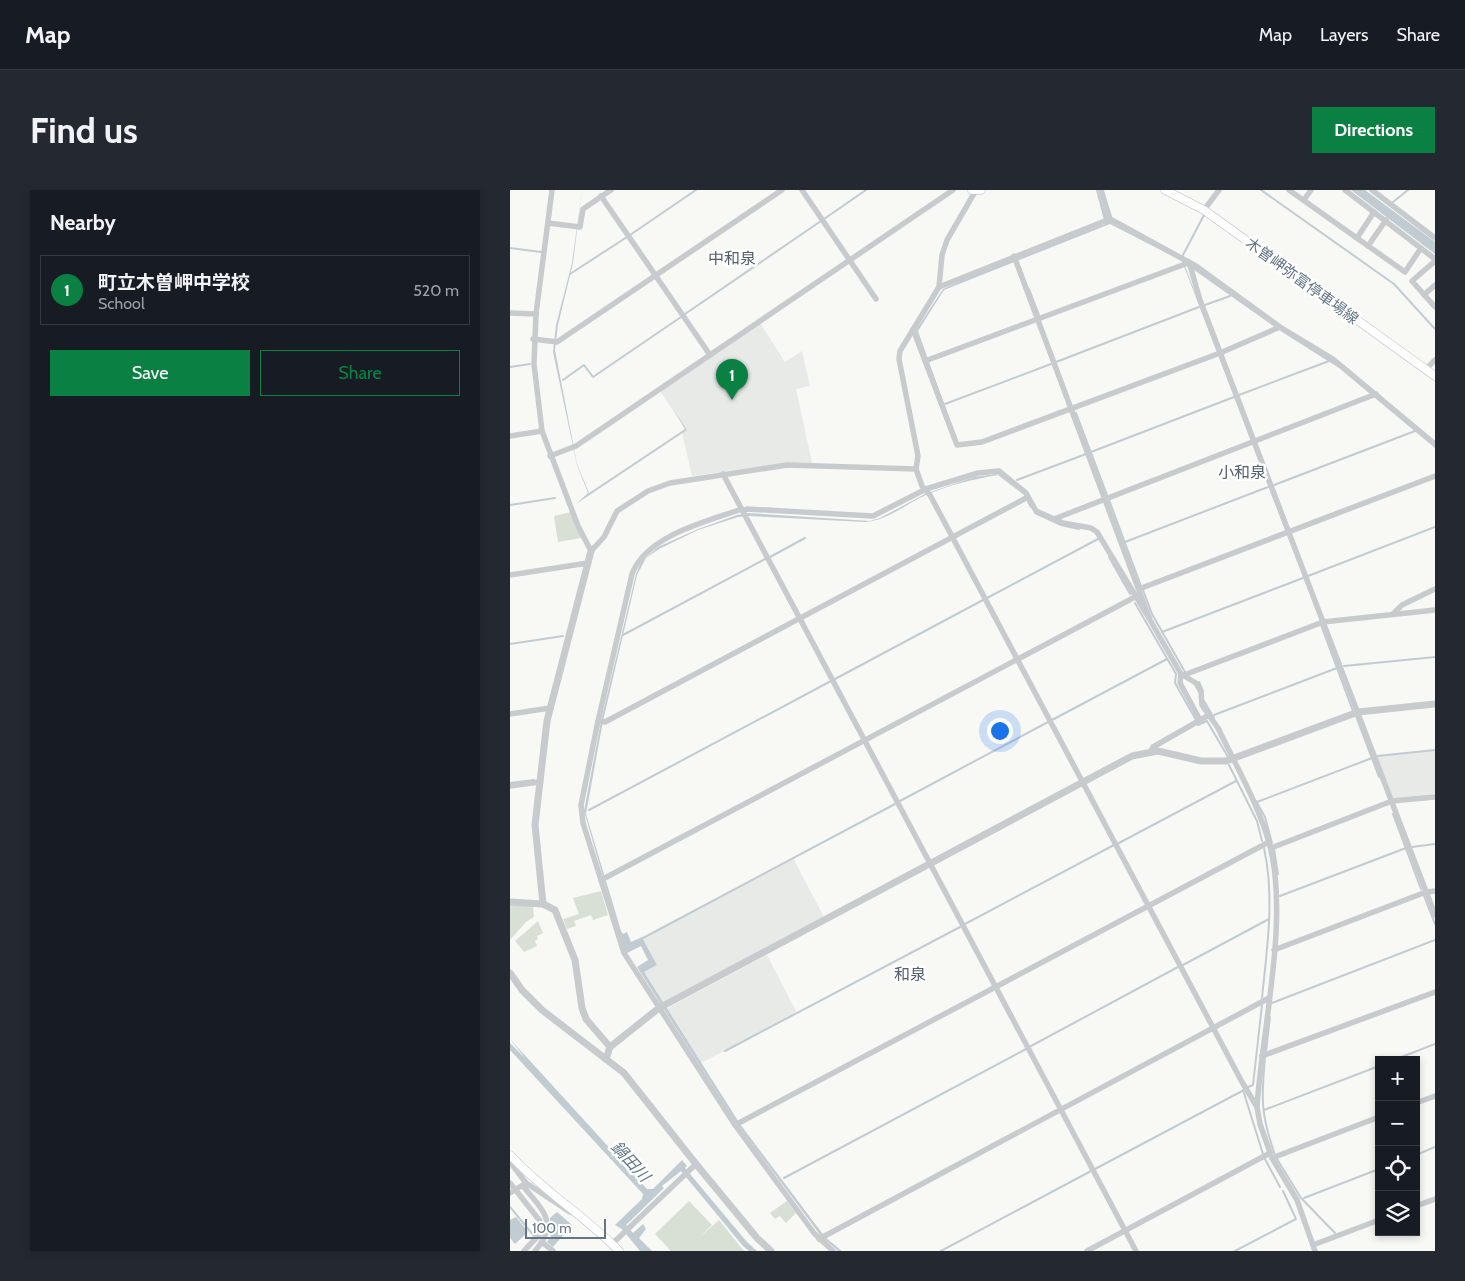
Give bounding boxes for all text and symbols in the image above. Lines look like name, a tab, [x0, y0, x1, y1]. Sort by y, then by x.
text: Map	[25, 20, 71, 49]
text: Map	[1259, 24, 1292, 46]
text: Layers	[1320, 24, 1369, 46]
text: Share	[1397, 24, 1440, 46]
button: Directions	[1312, 107, 1435, 153]
text: Find us	[30, 109, 138, 152]
text: Nearby	[50, 210, 116, 235]
street label: 木曽岬弥富停車場線	[1242, 234, 1362, 328]
district label: 中和泉	[708, 249, 756, 268]
text: 町立木曽岬中学校	[98, 271, 250, 294]
text: 1	[64, 281, 70, 300]
text: 520 m	[413, 281, 459, 300]
text: School	[98, 294, 145, 313]
button: Save	[50, 350, 250, 396]
button: Share	[260, 350, 460, 396]
pin: 1	[716, 359, 748, 400]
district label: 小和泉	[1218, 463, 1266, 482]
your location	[987, 718, 1013, 744]
district label: 和泉	[894, 965, 926, 984]
map controls	[1375, 1056, 1420, 1236]
button: +	[1375, 1056, 1420, 1101]
button: −	[1375, 1101, 1420, 1146]
water label: 鍋田川	[607, 1137, 655, 1187]
button: locate	[1375, 1146, 1420, 1191]
button: layers	[1375, 1191, 1420, 1236]
scale bar	[525, 1216, 606, 1239]
text: 100 m	[532, 1219, 572, 1237]

